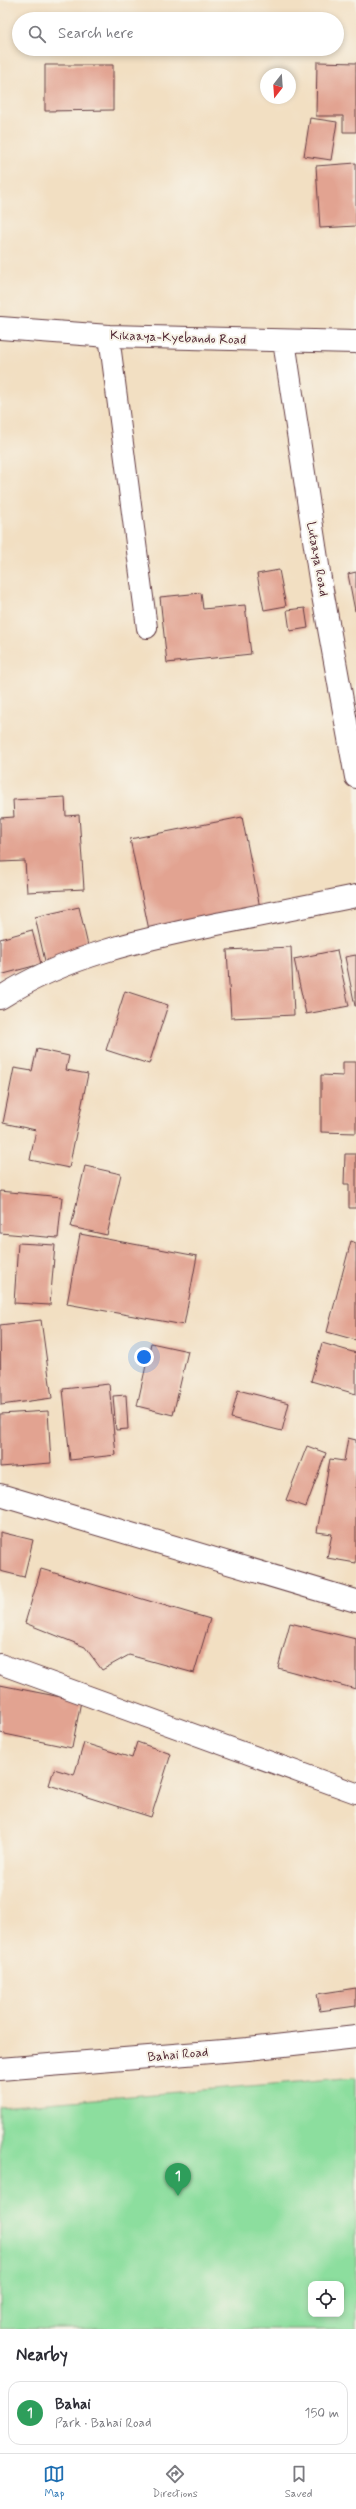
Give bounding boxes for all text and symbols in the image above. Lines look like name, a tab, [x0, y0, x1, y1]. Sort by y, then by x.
search box	[12, 12, 344, 56]
icon: search	[26, 23, 48, 45]
text: Search here	[58, 24, 134, 44]
north arrow	[260, 68, 296, 104]
street label: Kikaaya-Kyebando Road	[110, 327, 246, 349]
street label: Lutaaya Road	[302, 520, 332, 598]
your location	[134, 1347, 154, 1367]
street label: Bahai Road	[147, 2044, 209, 2066]
pin: 1	[165, 2163, 191, 2196]
map controls	[308, 2281, 344, 2317]
button: locate	[308, 2281, 344, 2317]
text: Nearby	[16, 2344, 68, 2366]
text: Bahai	[55, 2395, 91, 2415]
text: 1	[27, 2405, 33, 2422]
text: 150 m	[305, 2405, 339, 2422]
text: Park · Bahai Road	[55, 2415, 151, 2432]
tab: Map	[43, 2463, 65, 2501]
tab: Directions	[152, 2463, 198, 2501]
tab: Saved	[285, 2463, 312, 2501]

